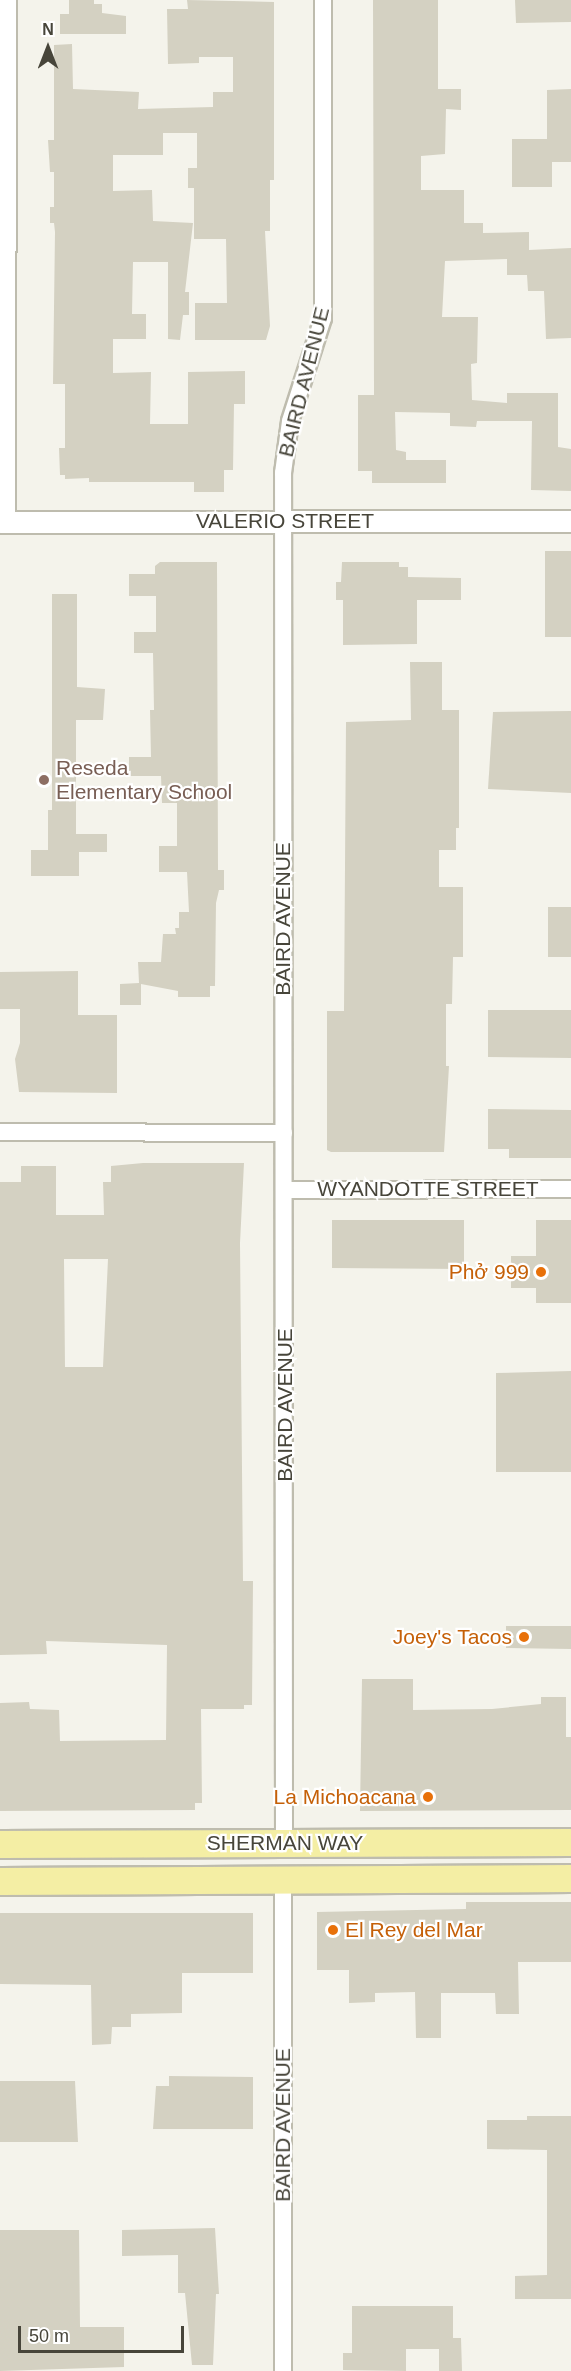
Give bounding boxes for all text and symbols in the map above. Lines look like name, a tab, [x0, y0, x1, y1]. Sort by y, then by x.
north arrow	[18, 18, 78, 78]
text: N	[42, 21, 54, 38]
street label: BAIRD AVENUE	[273, 304, 335, 460]
street label: VALERIO STREET	[196, 508, 374, 534]
place label: Reseda Elementary School	[56, 755, 232, 805]
marker: Reseda Elementary School	[37, 773, 51, 787]
street label: BAIRD AVENUE	[270, 842, 296, 996]
street label: WYANDOTTE STREET	[317, 1176, 539, 1202]
place label: Phở 999	[449, 1259, 529, 1285]
marker: Phở 999	[534, 1265, 548, 1279]
street label: BAIRD AVENUE	[272, 1328, 298, 1482]
place label: Joey's Tacos	[392, 1624, 512, 1650]
marker: Joey's Tacos	[517, 1630, 531, 1644]
place label: La Michoacana	[274, 1784, 416, 1810]
marker: La Michoacana	[421, 1790, 435, 1804]
street label: SHERMAN WAY	[207, 1830, 363, 1856]
place label: El Rey del Mar	[345, 1917, 483, 1943]
marker: El Rey del Mar	[326, 1923, 340, 1937]
street label: BAIRD AVENUE	[270, 2048, 296, 2202]
scale bar	[21, 2314, 188, 2352]
text: 50 m	[29, 2326, 69, 2346]

